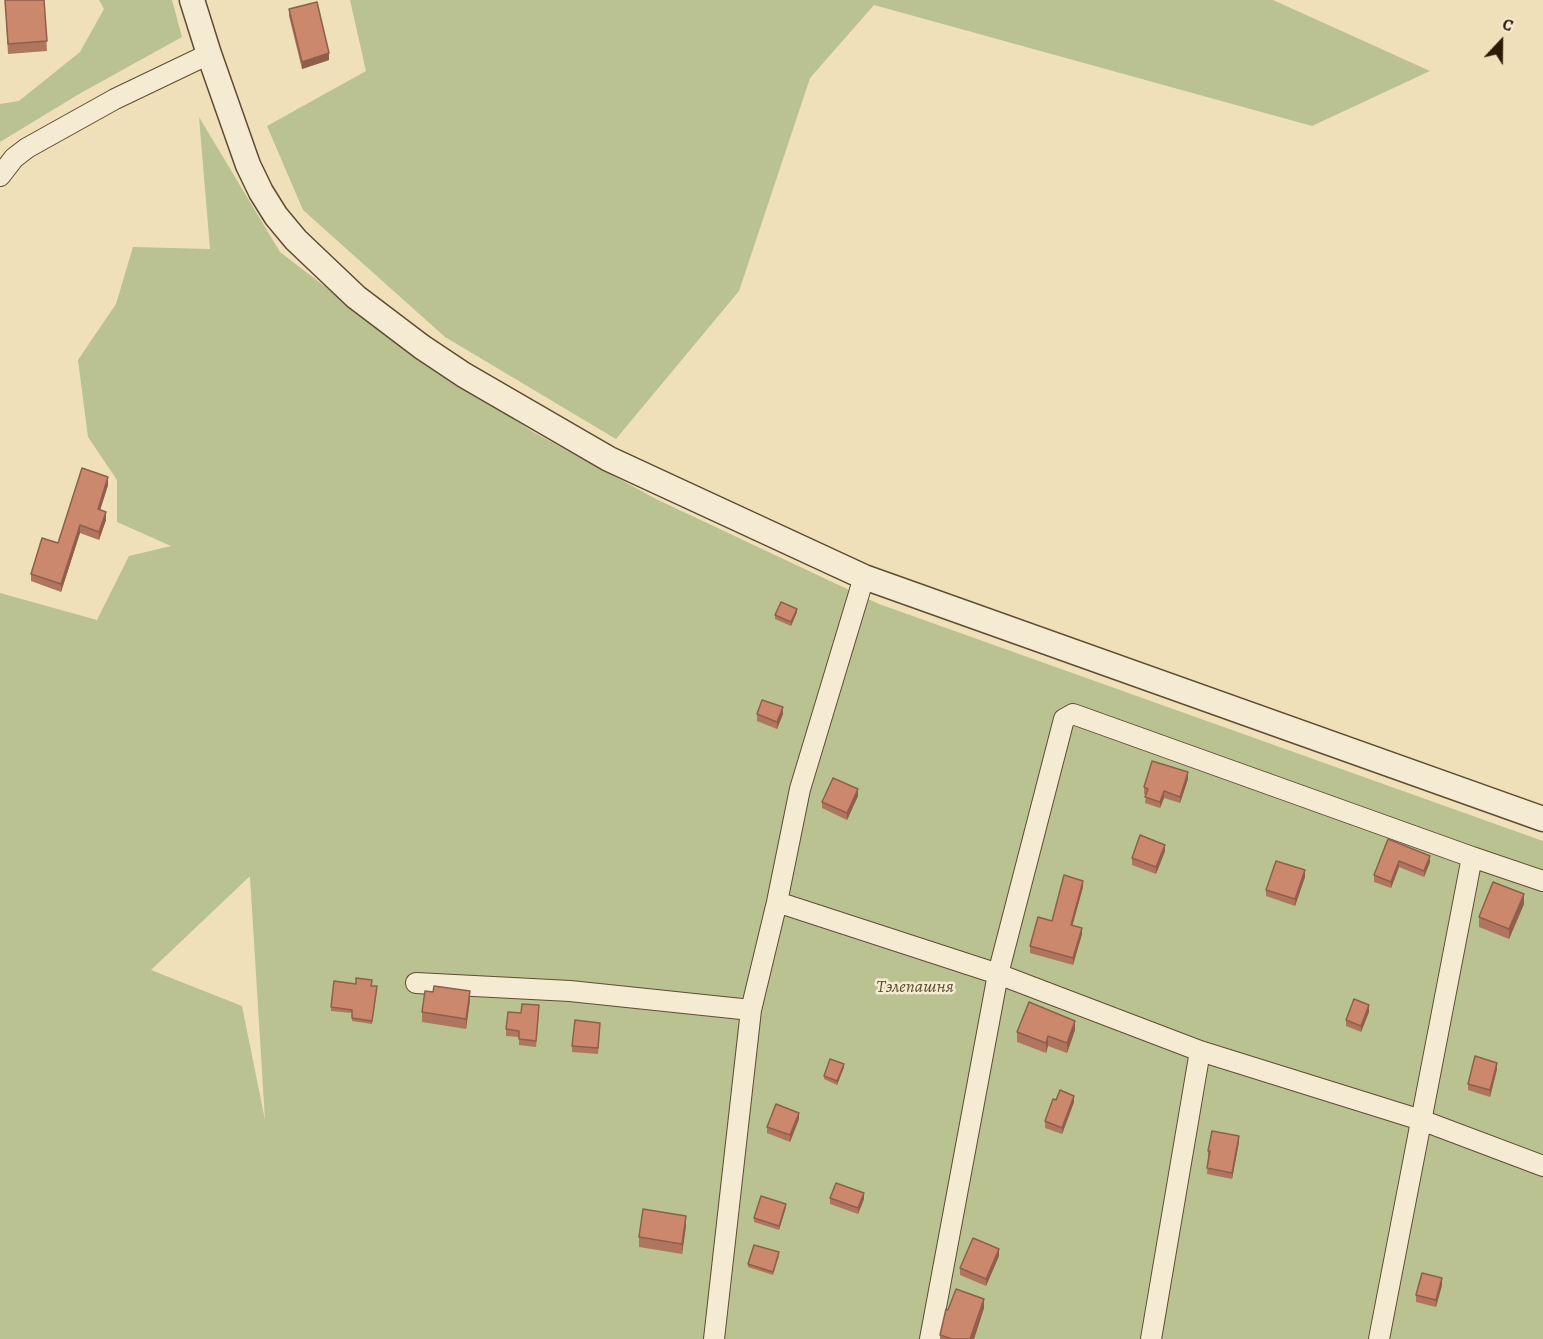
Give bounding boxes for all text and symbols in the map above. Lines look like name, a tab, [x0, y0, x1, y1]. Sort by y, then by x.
north arrow	[1471, 12, 1531, 72]
text: С	[1499, 13, 1516, 37]
park label: Тэлепашня	[876, 977, 954, 999]

